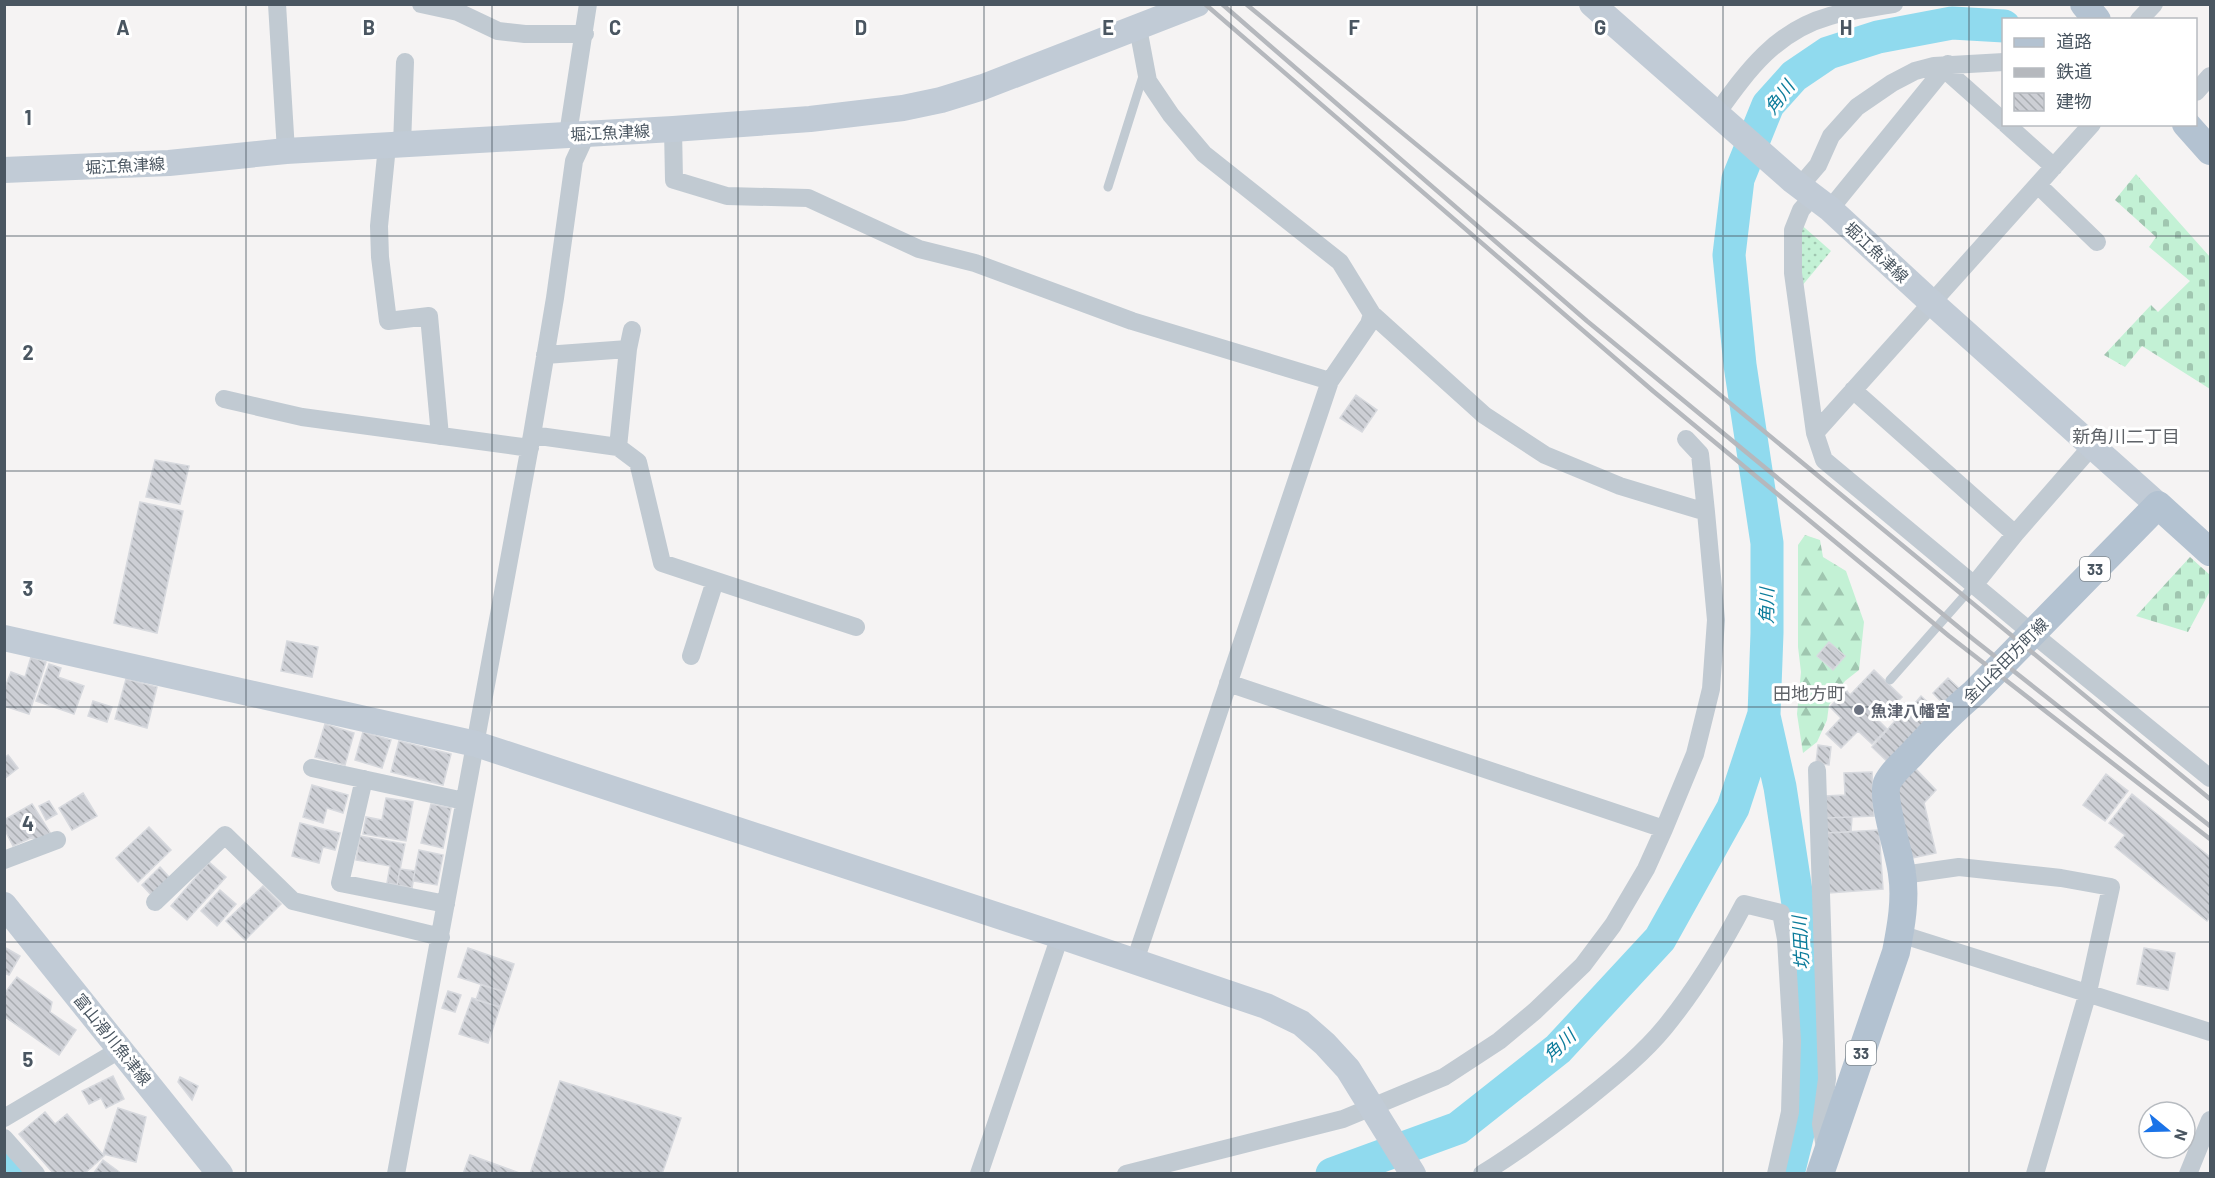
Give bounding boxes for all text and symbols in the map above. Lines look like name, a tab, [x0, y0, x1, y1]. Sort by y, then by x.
text: A	[116, 15, 130, 39]
text: B	[363, 15, 375, 39]
text: C	[609, 15, 621, 39]
text: D	[855, 15, 867, 39]
text: E	[1102, 15, 1114, 39]
text: F	[1348, 15, 1360, 39]
text: G	[1594, 15, 1606, 39]
text: H	[1840, 15, 1852, 39]
legend	[2002, 18, 2197, 126]
text: 道路	[2056, 30, 2092, 52]
text: 鉄道	[2056, 60, 2092, 82]
water label: 角川	[1759, 74, 1800, 118]
text: 建物	[2056, 90, 2092, 112]
text: 1	[24, 105, 32, 129]
street label: 堀江魚津線	[570, 120, 650, 144]
street label: 堀江魚津線	[85, 153, 165, 177]
street label: 堀江魚津線	[1841, 218, 1913, 286]
text: 2	[22, 340, 34, 364]
district label: 新角川二丁目	[2072, 425, 2180, 447]
road number: 33	[2080, 557, 2110, 581]
text: 3	[23, 576, 33, 600]
water label: 角川	[1755, 586, 1777, 624]
street label: 金山谷田方町線	[1959, 614, 2051, 706]
district label: 田地方町	[1773, 682, 1845, 704]
place label: 魚津八幡宮	[1871, 701, 1951, 720]
marker: 魚津八幡宮	[1852, 703, 1866, 717]
text: 4	[22, 811, 34, 835]
water label: 坊田川	[1787, 913, 1812, 971]
street label: 富山滑川魚津線	[70, 989, 156, 1089]
water label: 角川	[1538, 1023, 1581, 1065]
road number: 33	[1846, 1041, 1876, 1065]
text: 5	[23, 1047, 34, 1071]
north arrow	[2137, 1100, 2197, 1160]
text: N	[2171, 1127, 2192, 1143]

